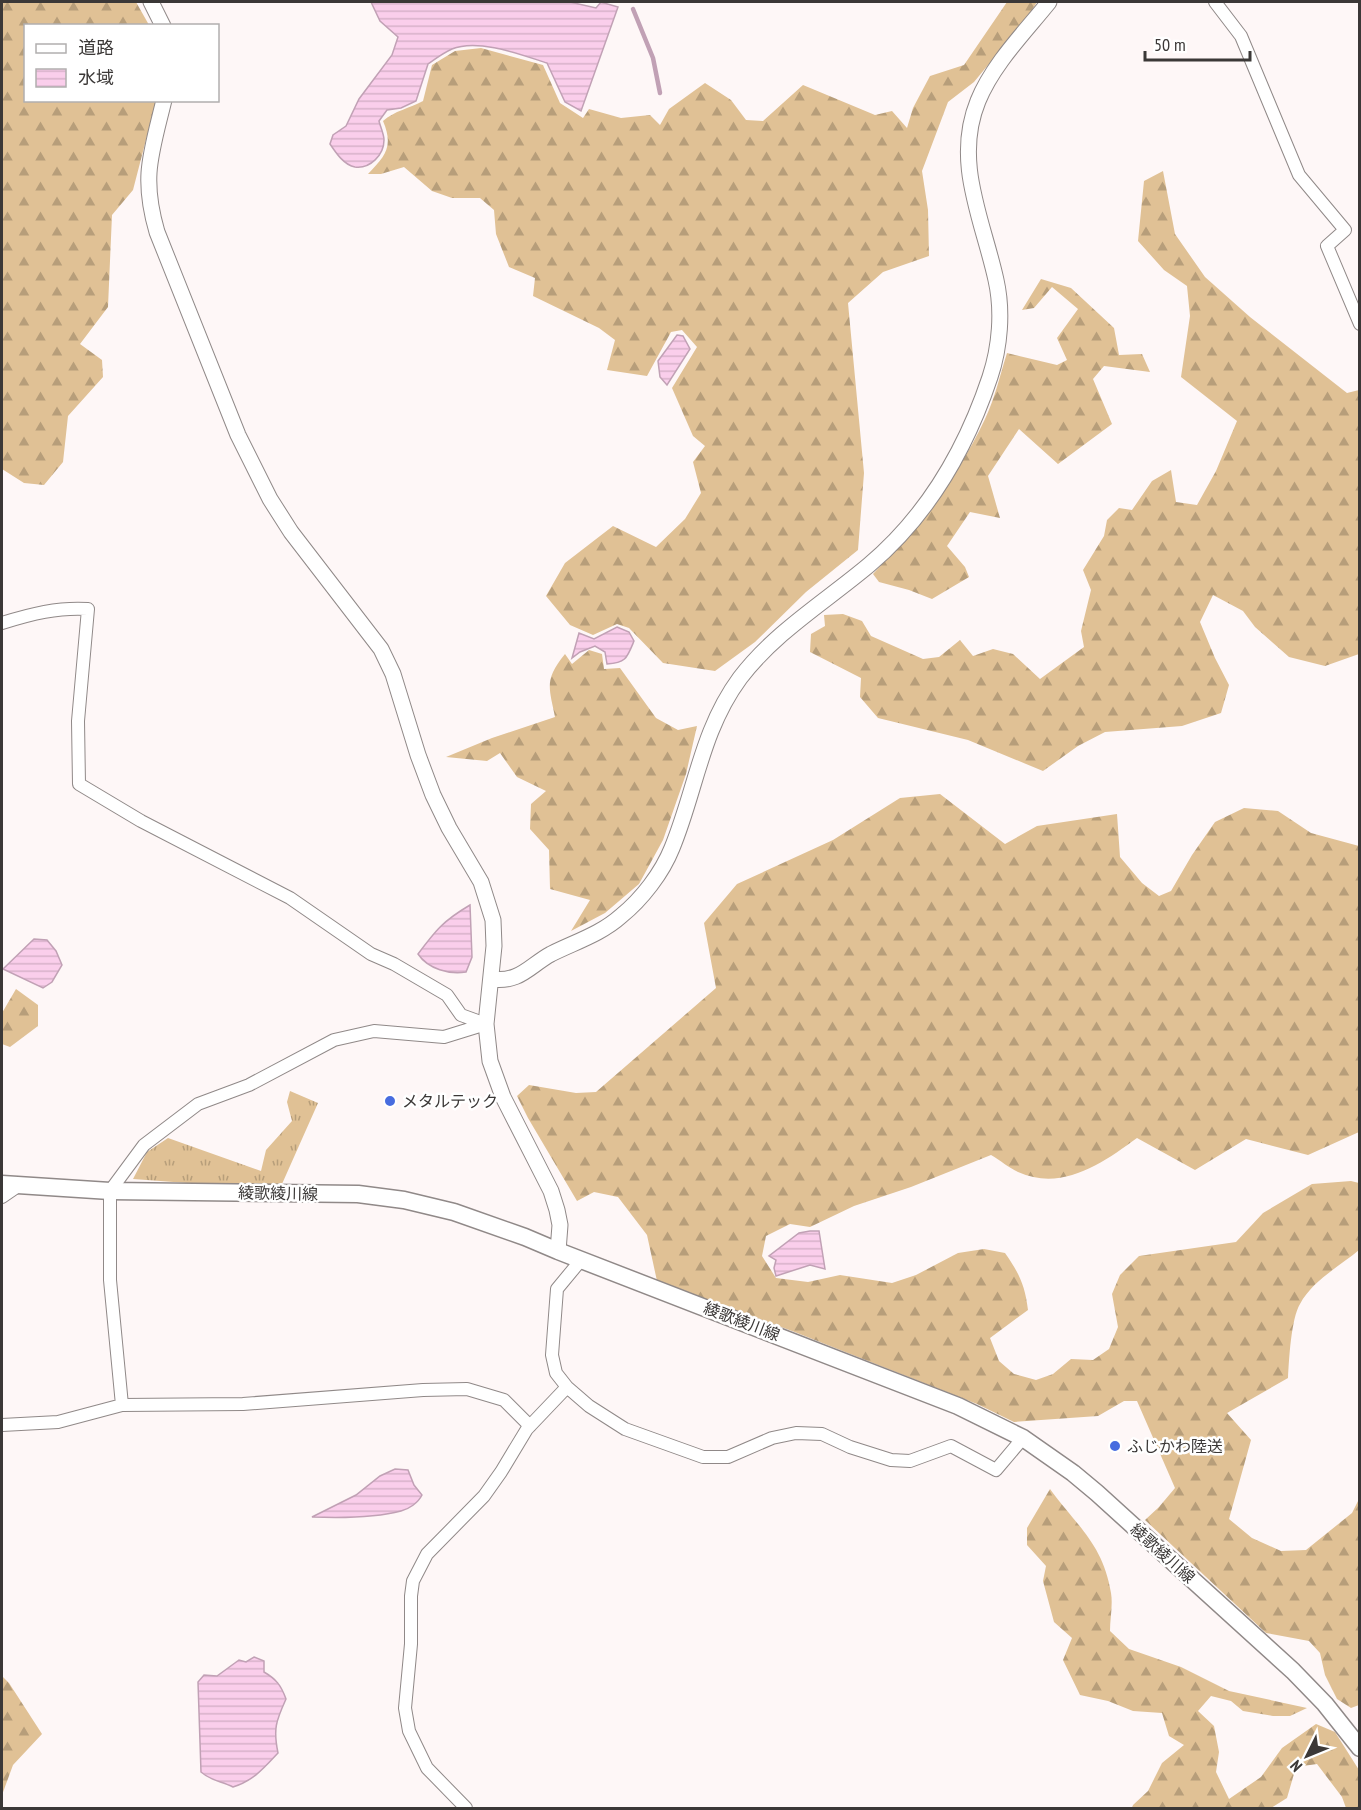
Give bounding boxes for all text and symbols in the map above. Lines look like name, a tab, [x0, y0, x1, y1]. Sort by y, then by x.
legend	[24, 24, 219, 102]
scale bar	[1145, 24, 1250, 62]
text: 50 m	[1154, 33, 1186, 56]
text: 道路	[78, 36, 114, 59]
text: 水域	[78, 66, 114, 89]
place label: メタルテック	[402, 1091, 498, 1111]
marker: メタルテック	[383, 1094, 397, 1108]
street label: 綾歌綾川線	[238, 1182, 318, 1204]
street label: 綾歌綾川線	[701, 1297, 783, 1345]
place label: ふじかわ陸送	[1127, 1436, 1223, 1456]
marker: ふじかわ陸送	[1108, 1439, 1122, 1453]
street label: 綾歌綾川線	[1127, 1519, 1199, 1587]
north arrow	[1277, 1726, 1337, 1786]
text: N	[1286, 1756, 1306, 1776]

